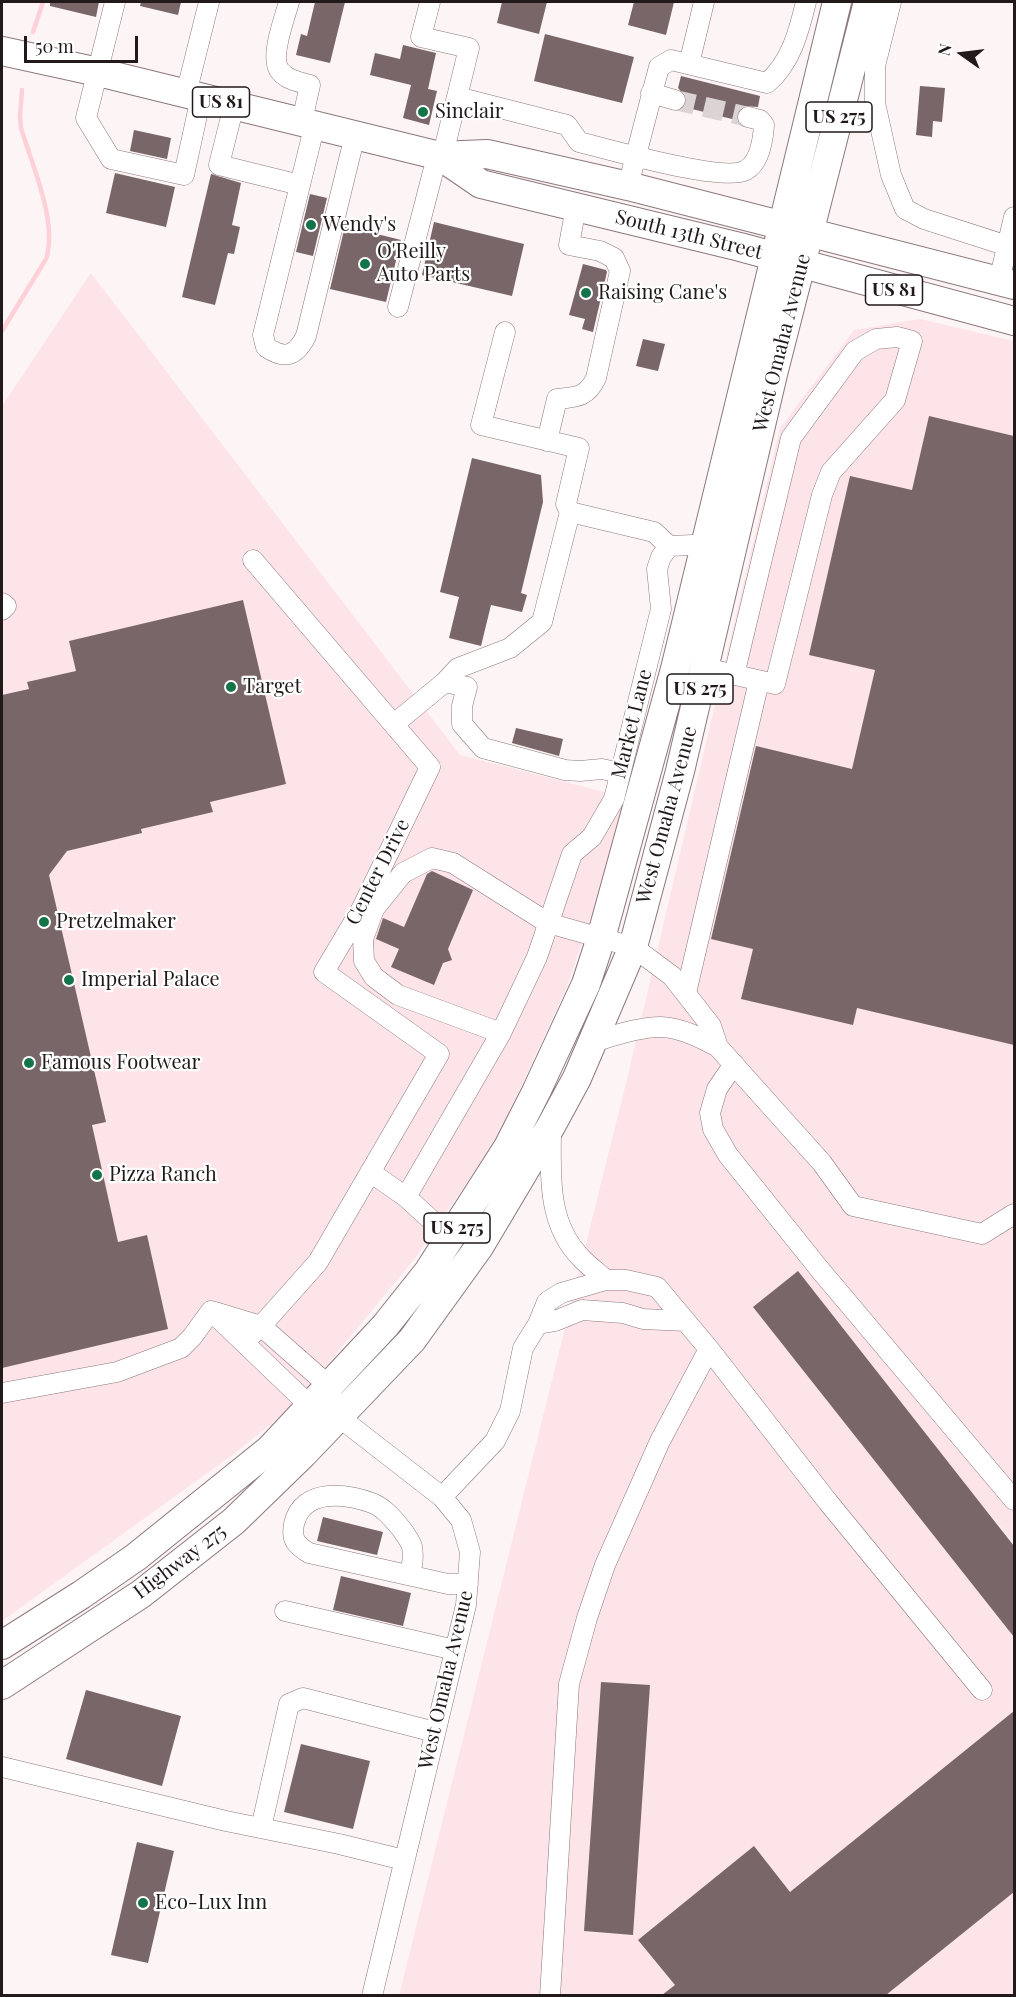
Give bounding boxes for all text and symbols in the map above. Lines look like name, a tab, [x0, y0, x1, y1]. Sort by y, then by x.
scale bar	[27, 24, 141, 62]
north arrow	[932, 24, 992, 84]
text: 50 m	[35, 34, 74, 58]
text: N	[932, 41, 956, 58]
road number: US 81	[192, 87, 250, 117]
place label: Sinclair	[435, 100, 504, 124]
road number: US 275	[806, 102, 872, 132]
marker: Sinclair	[416, 105, 430, 119]
street label: South 13th Street	[613, 205, 765, 265]
place label: Wendy's	[323, 213, 396, 237]
marker: Wendy's	[304, 218, 318, 232]
place label: O'Reilly Auto Parts	[377, 240, 470, 287]
street label: West Omaha Avenue	[748, 251, 816, 435]
marker: O'Reilly Auto Parts	[358, 257, 372, 271]
road number: US 81	[866, 275, 922, 305]
place label: Raising Cane's	[598, 281, 727, 305]
marker: Raising Cane's	[579, 286, 593, 300]
street label: Market Lane	[607, 667, 657, 781]
road number: US 275	[667, 674, 733, 704]
place label: Target	[243, 675, 302, 699]
marker: Target	[224, 680, 238, 694]
street label: West Omaha Avenue	[632, 723, 702, 907]
street label: Center Drive	[341, 815, 415, 929]
place label: Pretzelmaker	[56, 910, 176, 934]
marker: Pretzelmaker	[37, 915, 51, 929]
place label: Imperial Palace	[81, 968, 220, 992]
marker: Imperial Palace	[62, 973, 76, 987]
place label: Famous Footwear	[41, 1051, 200, 1075]
marker: Famous Footwear	[22, 1056, 36, 1070]
place label: Pizza Ranch	[109, 1163, 217, 1187]
marker: Pizza Ranch	[90, 1168, 104, 1182]
road number: US 275	[424, 1213, 490, 1243]
street label: Highway 275	[129, 1520, 231, 1604]
street label: West Omaha Avenue	[414, 1588, 478, 1772]
place label: Eco-Lux Inn	[155, 1891, 267, 1915]
marker: Eco-Lux Inn	[136, 1896, 150, 1910]

